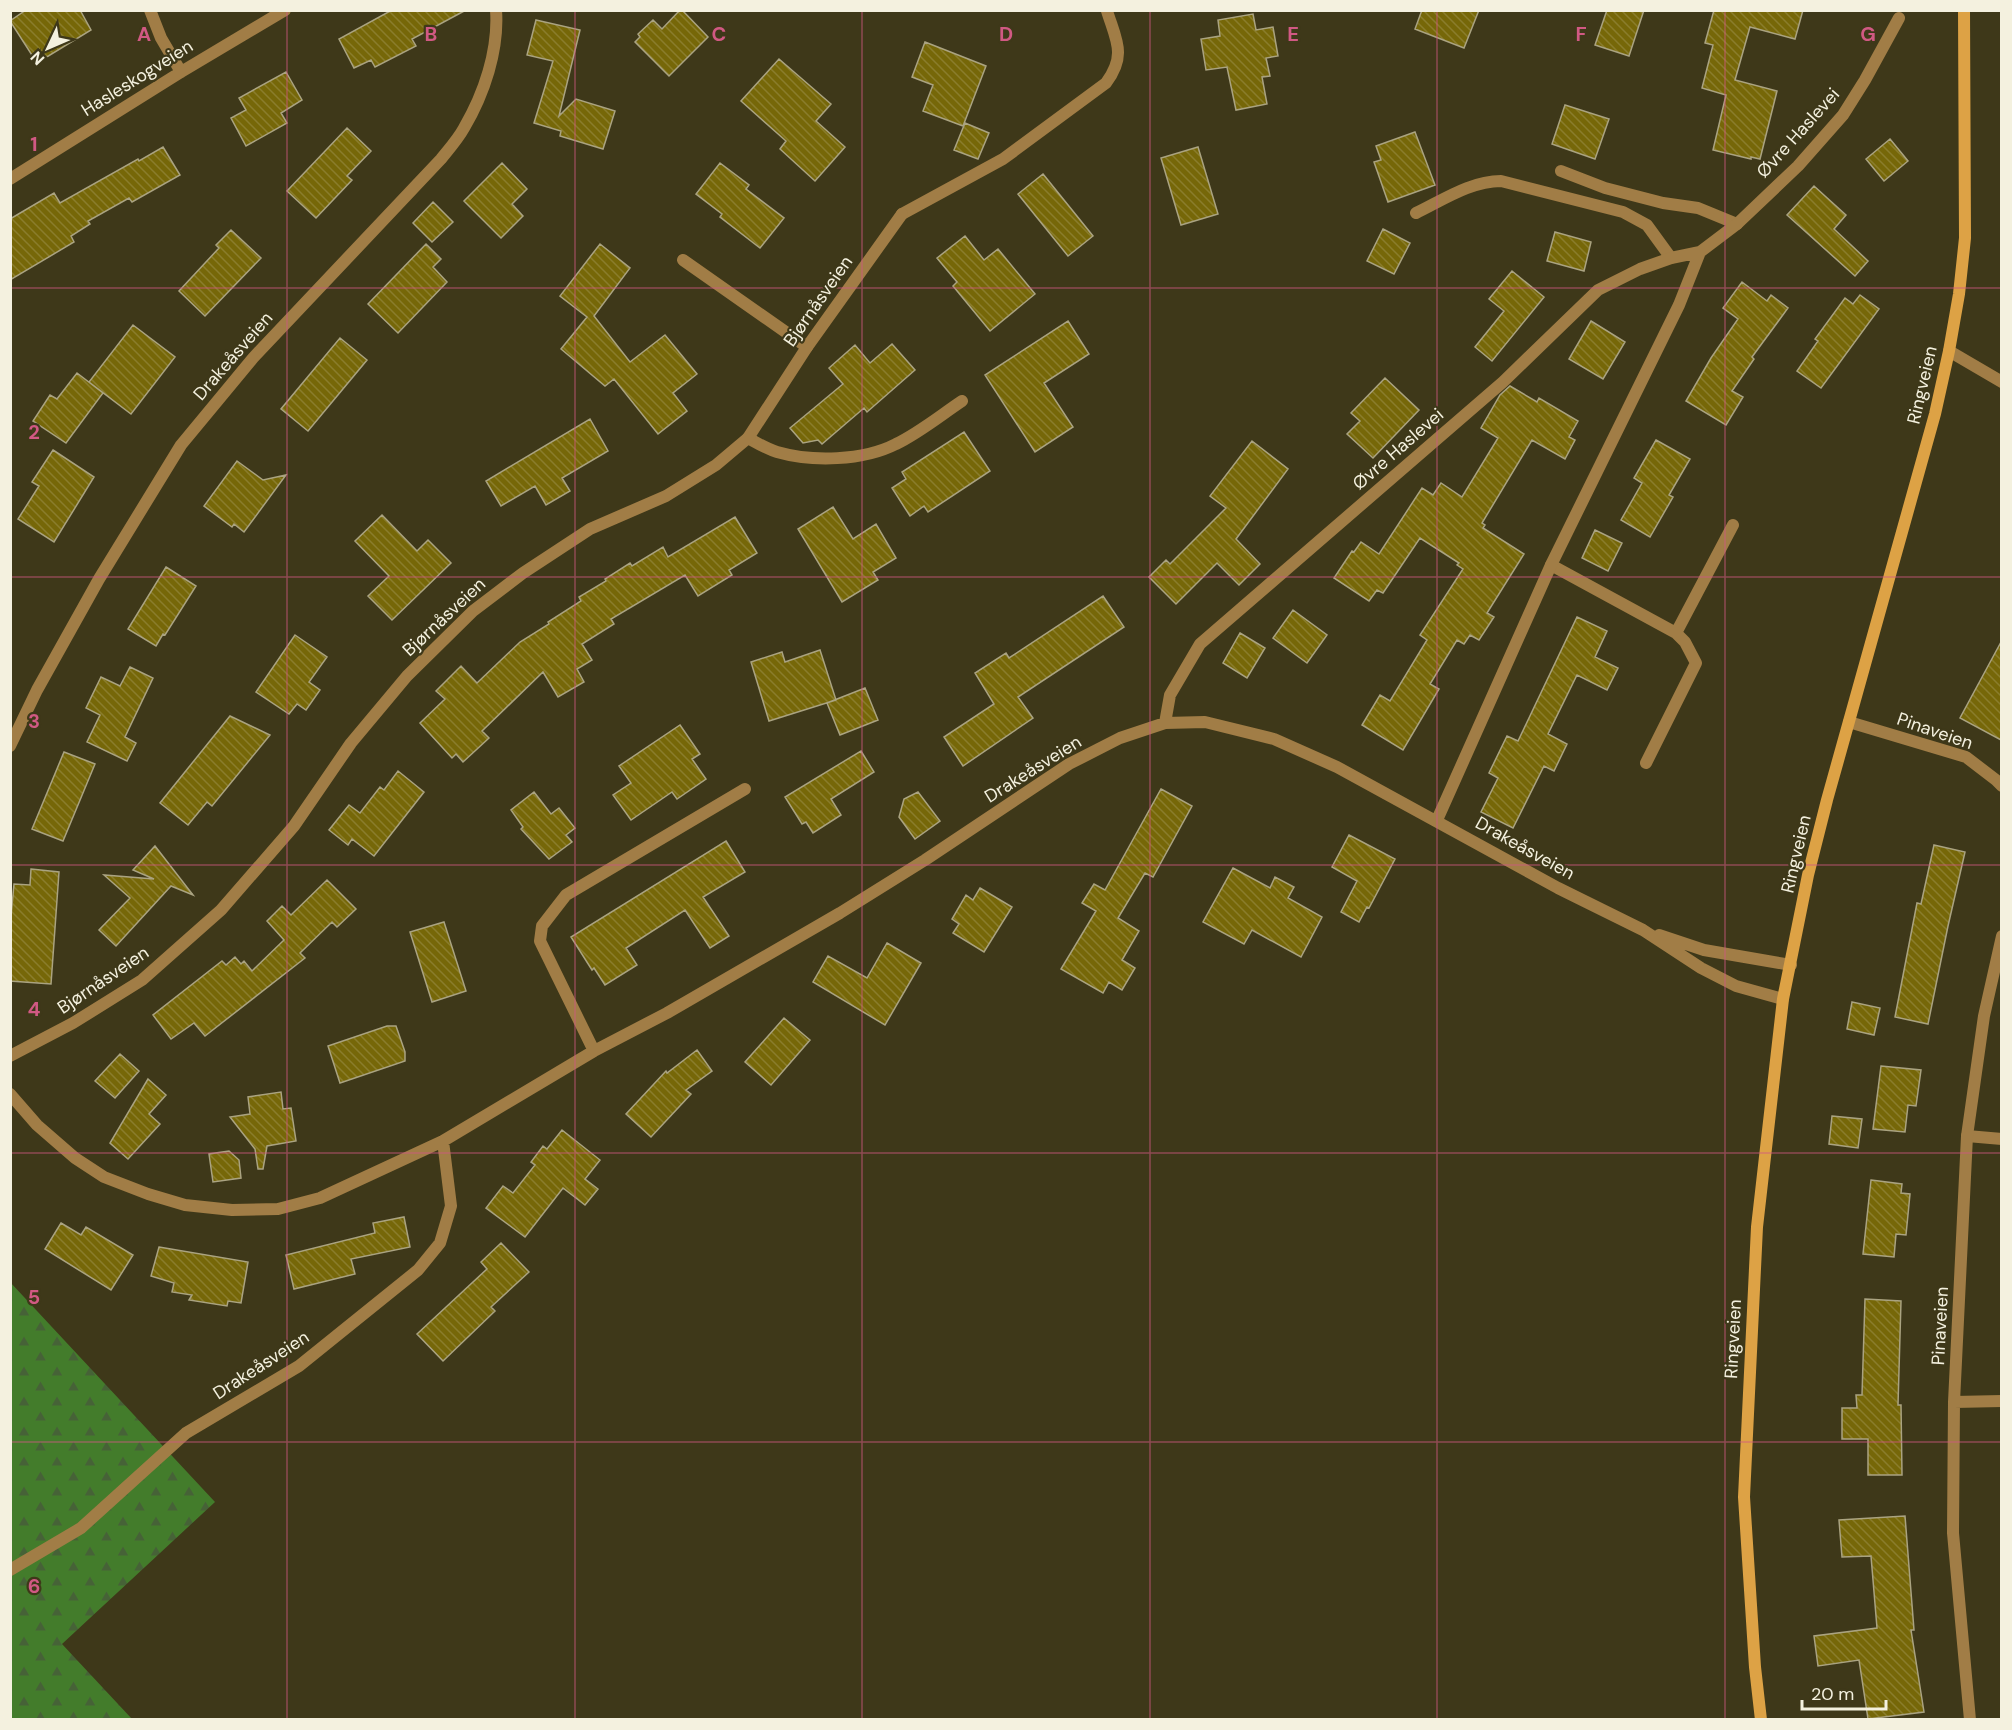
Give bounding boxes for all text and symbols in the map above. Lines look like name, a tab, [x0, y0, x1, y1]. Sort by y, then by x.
north arrow	[18, 18, 78, 78]
text: A	[137, 21, 151, 47]
text: B	[425, 21, 437, 47]
text: C	[712, 21, 726, 47]
text: D	[999, 21, 1013, 47]
text: E	[1287, 21, 1299, 47]
text: F	[1575, 21, 1587, 47]
text: G	[1860, 21, 1876, 47]
street label: Hasleskogveien	[77, 34, 197, 122]
text: N	[26, 47, 49, 70]
street label: Øvre Haslevei	[1751, 83, 1845, 183]
text: 1	[30, 131, 38, 157]
street label: Bjørnåsveien	[778, 251, 858, 351]
street label: Drakeåsveien	[188, 307, 278, 405]
street label: Ringveien	[1901, 344, 1943, 426]
street label: Øvre Haslevei	[1347, 403, 1449, 495]
text: 2	[28, 419, 40, 445]
street label: Bjørnåsveien	[397, 572, 491, 662]
street label: Pinaveien	[1894, 707, 1976, 755]
text: 3	[28, 708, 40, 734]
street label: Drakeåsveien	[980, 730, 1086, 808]
street label: Drakeåsveien	[1471, 811, 1579, 885]
street label: Ringveien	[1775, 813, 1817, 895]
street label: Bjørnåsveien	[53, 941, 153, 1019]
text: 4	[28, 996, 41, 1022]
text: 5	[28, 1284, 40, 1310]
street label: Pinaveien	[1926, 1286, 1954, 1366]
street label: Ringveien	[1719, 1299, 1747, 1379]
street label: Drakeåsveien	[208, 1325, 314, 1405]
text: 6	[28, 1573, 40, 1599]
scale bar	[1802, 1673, 1886, 1711]
text: 20 m	[1811, 1682, 1854, 1706]

